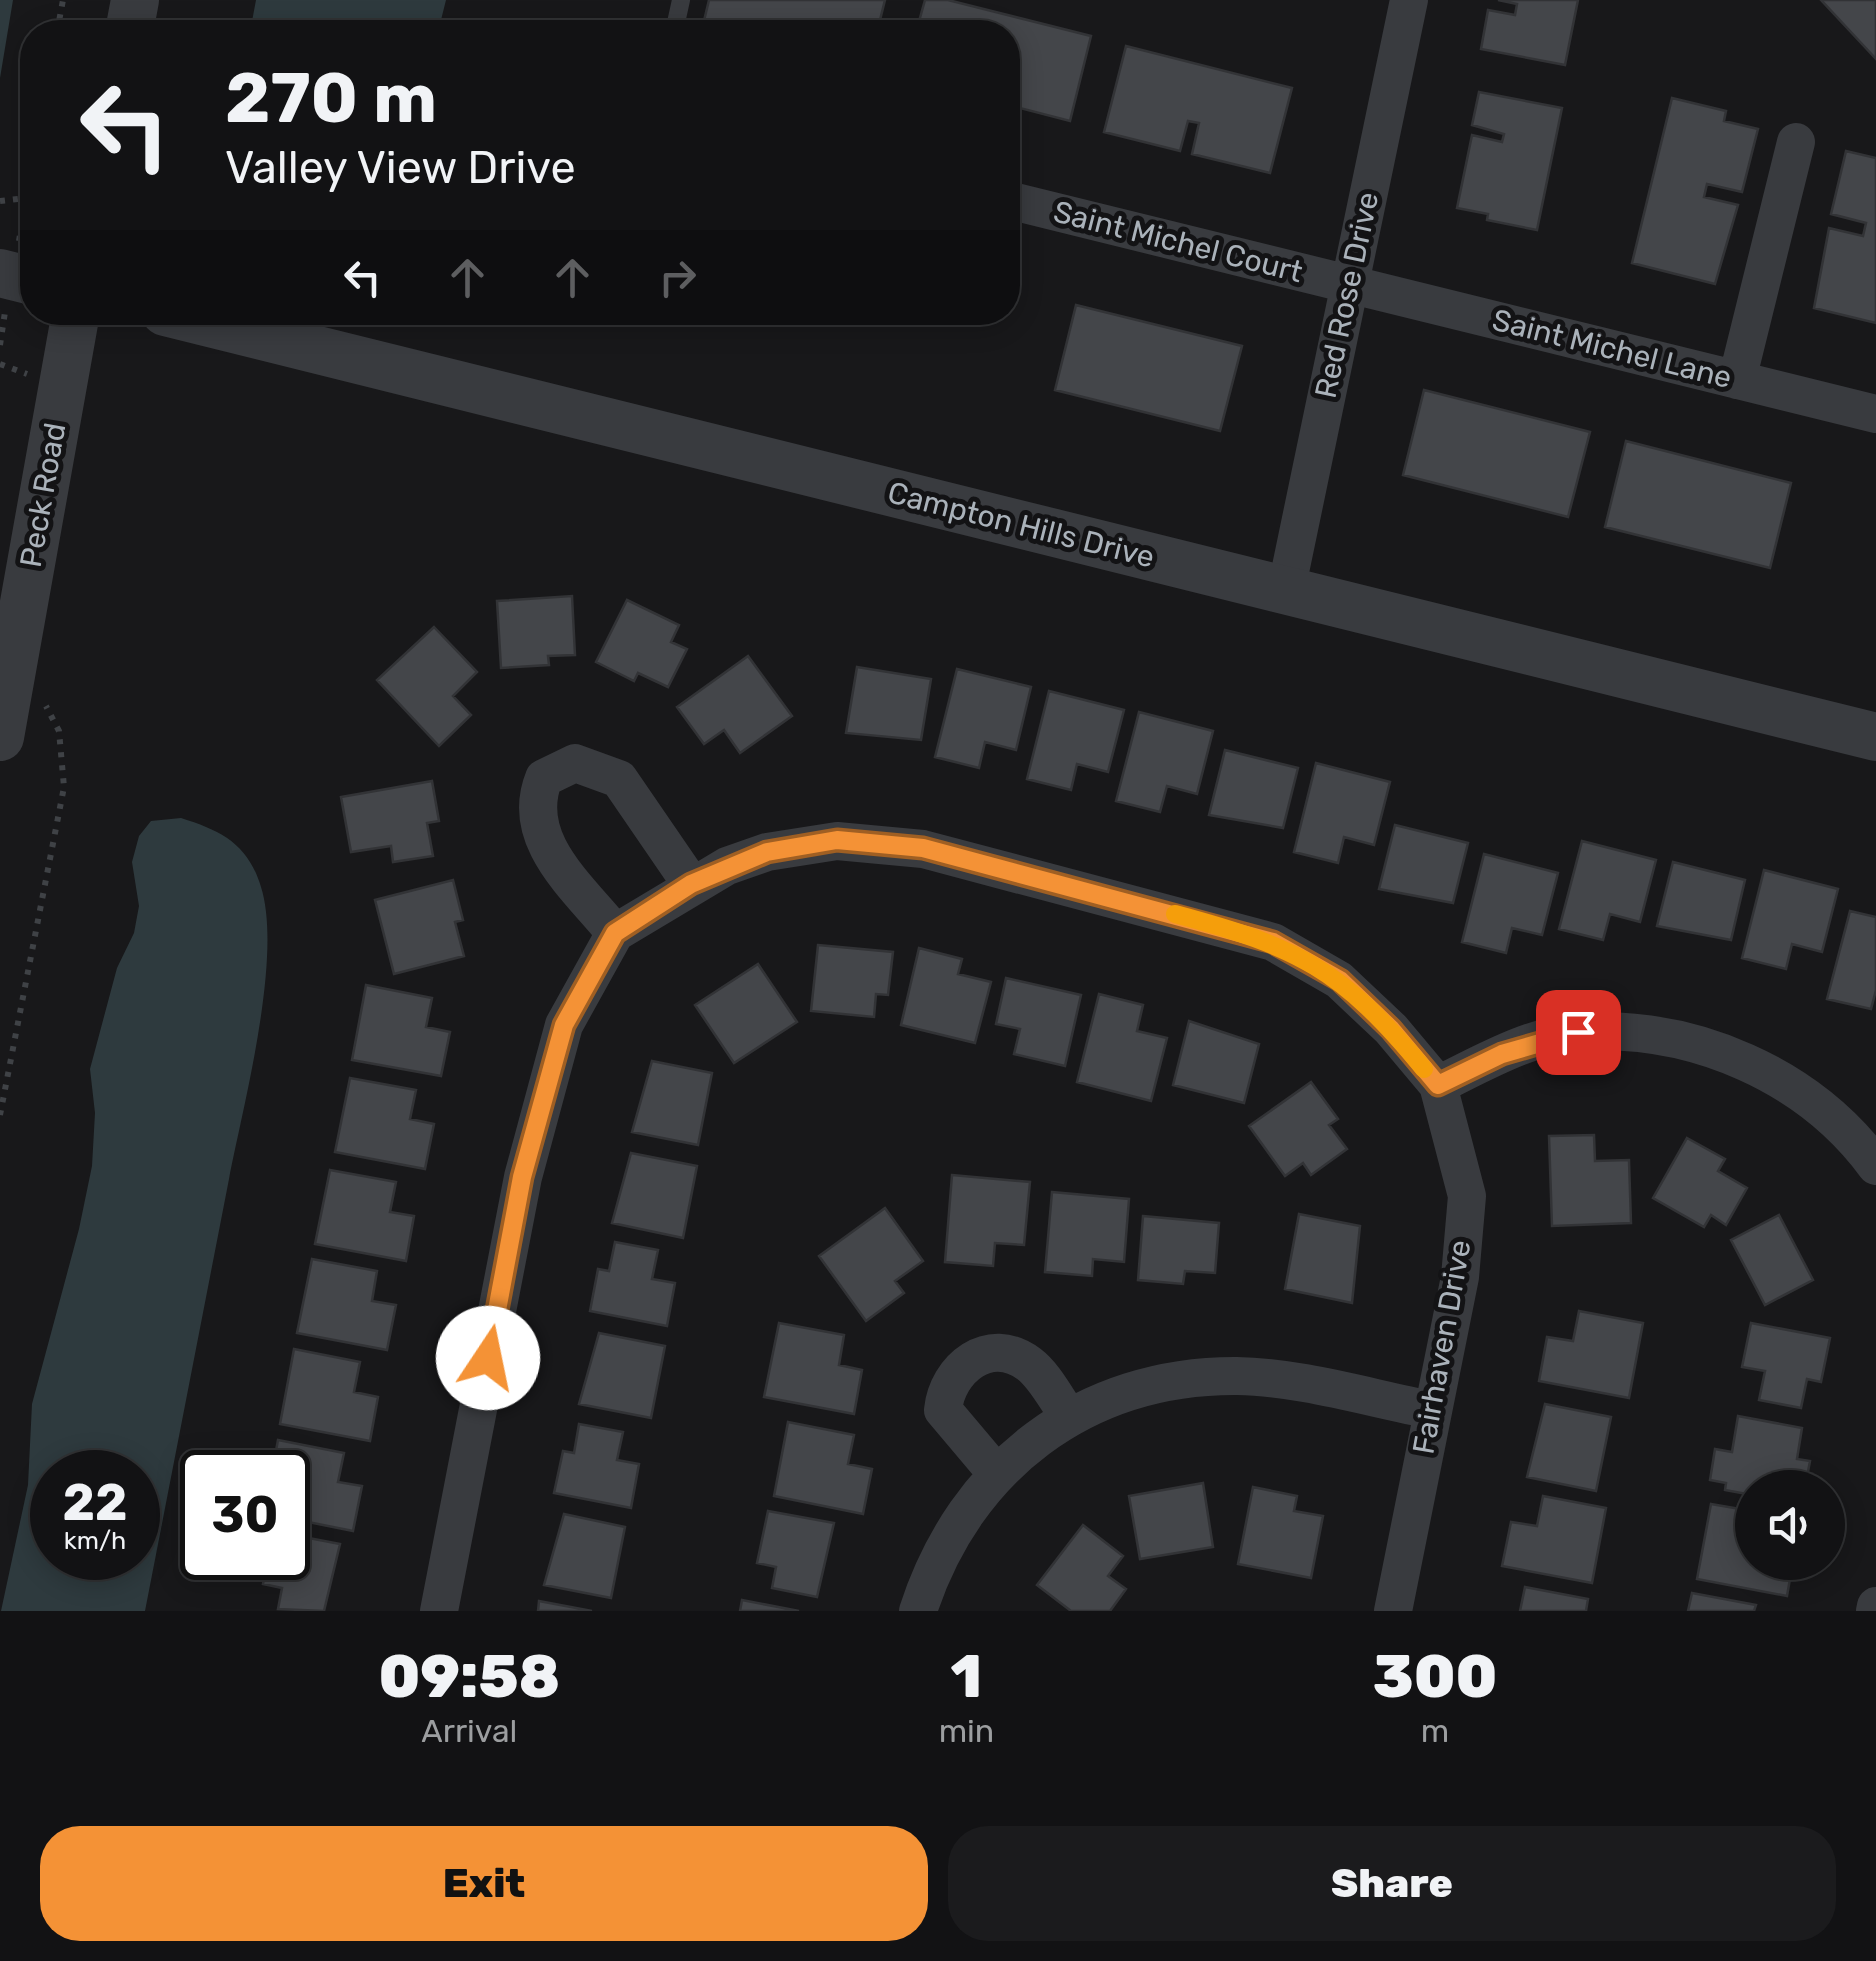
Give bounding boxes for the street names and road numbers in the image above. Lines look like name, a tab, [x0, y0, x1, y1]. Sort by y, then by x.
street label: Red Rose Drive	[1308, 189, 1386, 401]
street label: Saint Michel Court	[1050, 194, 1306, 290]
street label: Saint Michel Lane	[1489, 302, 1735, 396]
street label: Peck Road	[13, 420, 73, 570]
street label: Campton Hills Drive	[884, 474, 1158, 576]
street label: Fairhaven Drive	[1405, 1237, 1479, 1457]

